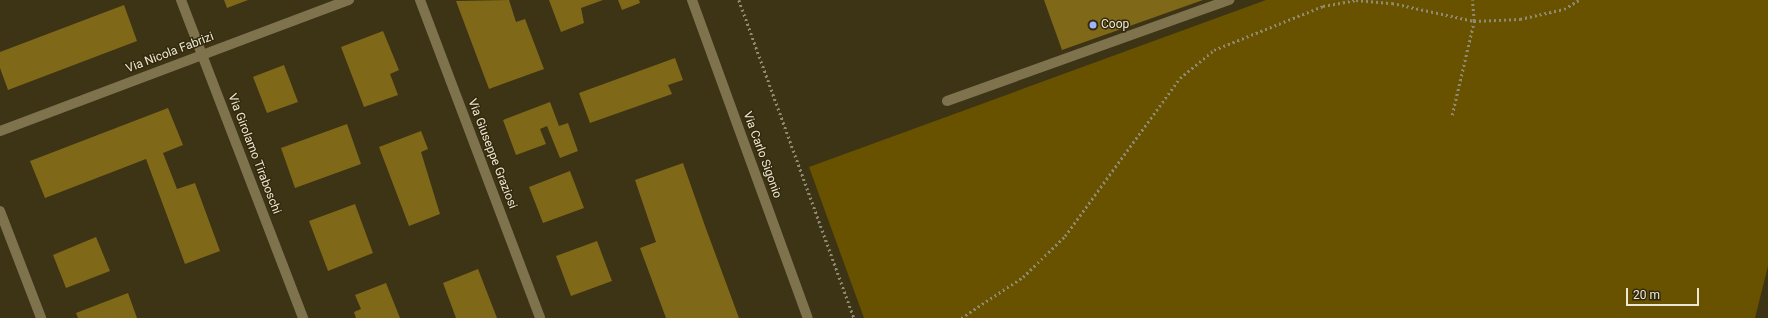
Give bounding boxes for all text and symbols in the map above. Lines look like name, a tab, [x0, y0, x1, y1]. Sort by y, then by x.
place label: Coop	[1101, 18, 1129, 32]
marker: Coop	[1088, 20, 1098, 30]
street label: Via Nicola Fabrizi	[124, 30, 216, 76]
street label: Via Girolamo Tiraboschi	[224, 92, 284, 216]
street label: Via Giuseppe Graziosi	[464, 97, 520, 211]
street label: Via Carlo Sigonio	[740, 110, 784, 200]
scale bar	[1628, 280, 1701, 306]
text: 20 m	[1633, 288, 1660, 302]

